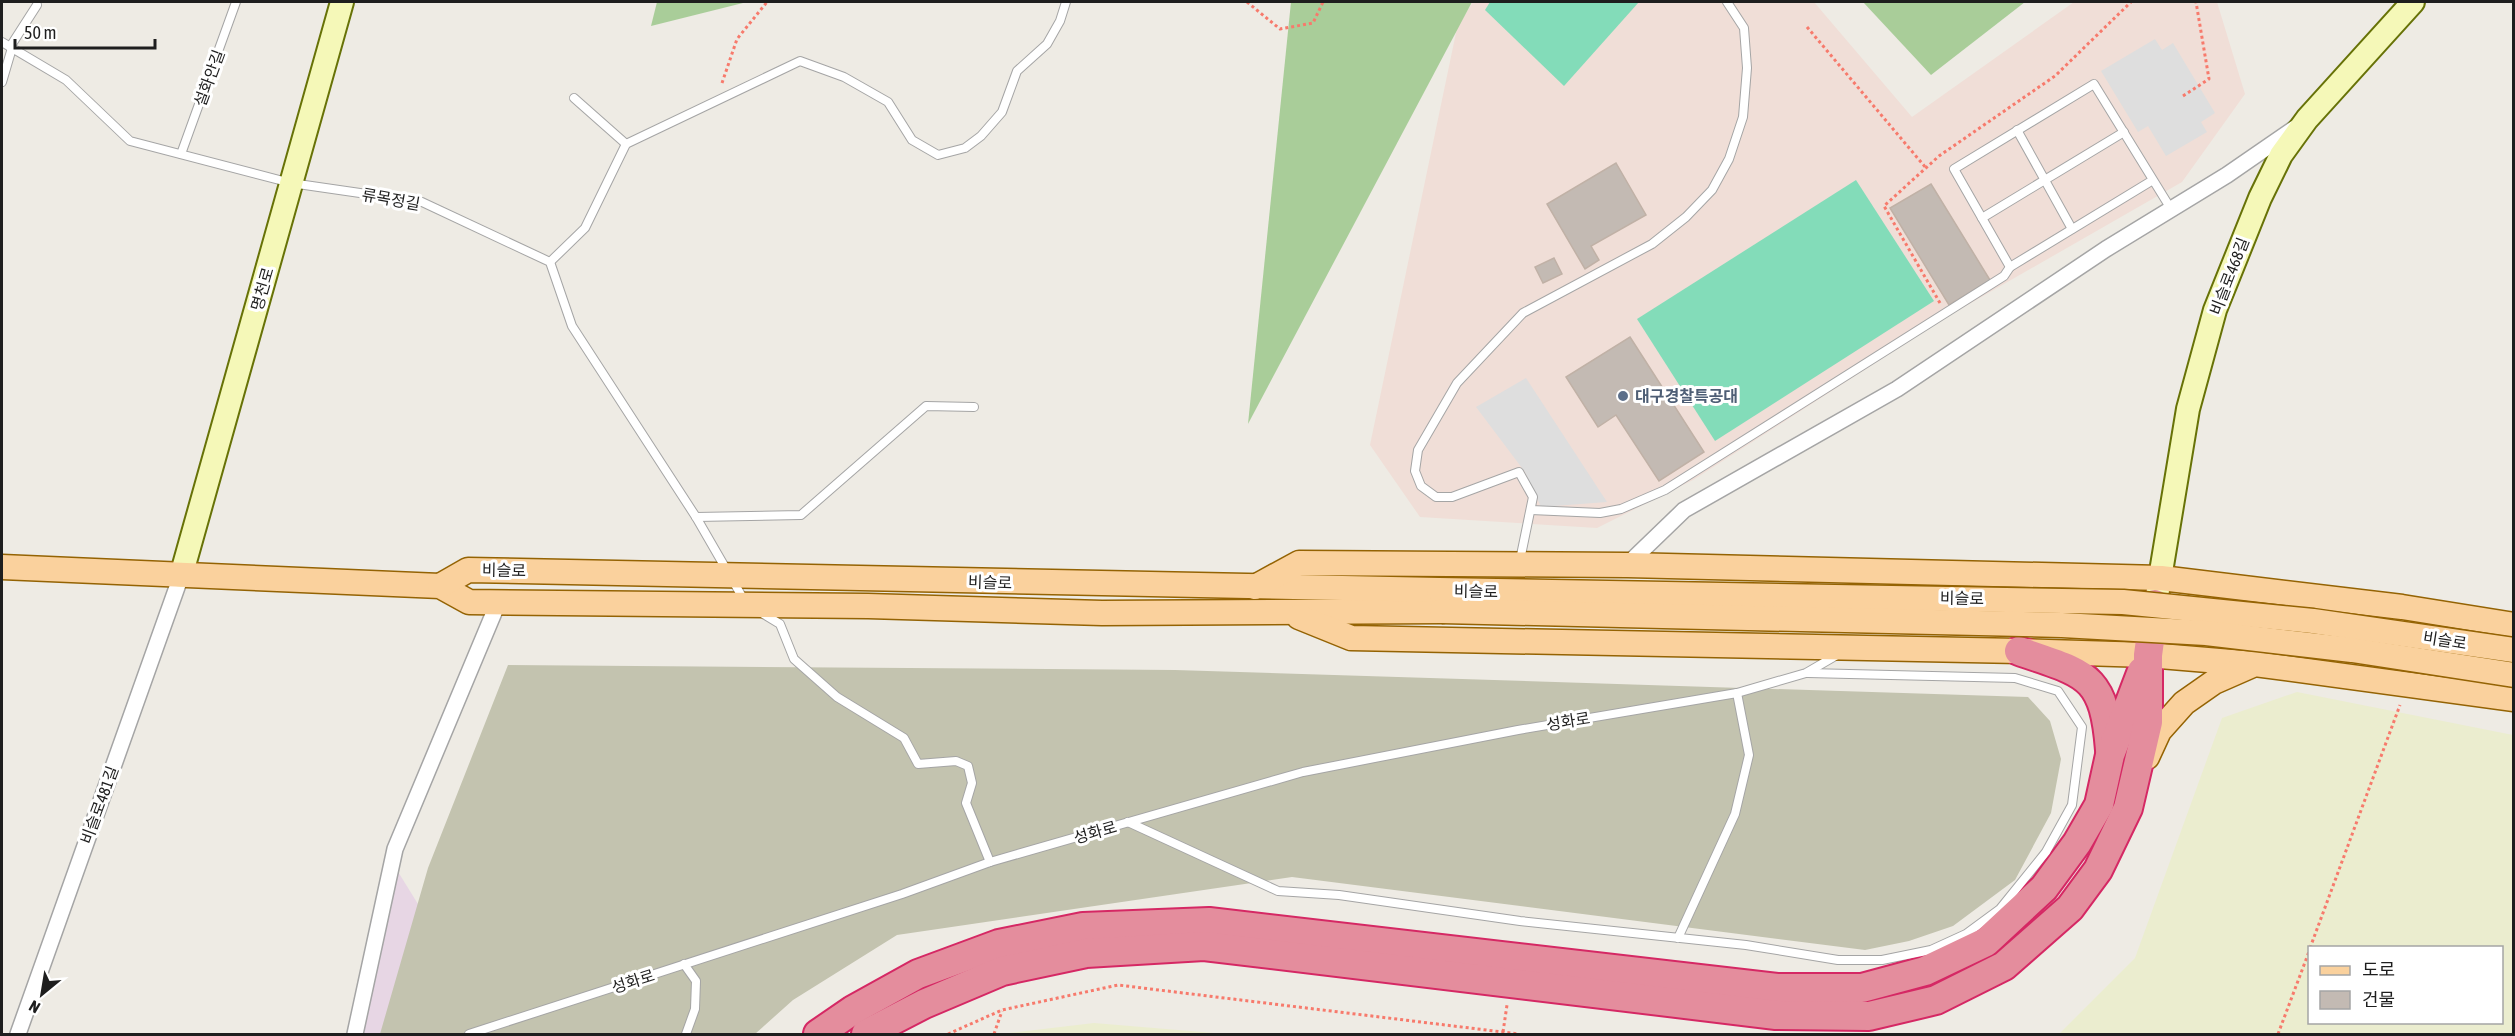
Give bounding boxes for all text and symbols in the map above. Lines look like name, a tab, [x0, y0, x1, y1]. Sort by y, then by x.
scale bar	[15, 12, 154, 50]
text: 50 m	[24, 22, 56, 43]
street label: 설화안길	[190, 47, 228, 109]
street label: 류목정길	[360, 185, 422, 213]
street label: 비슬로468길	[2206, 235, 2252, 317]
street label: 명천로	[247, 265, 277, 313]
place label: 대구경찰특공대	[1635, 387, 1738, 405]
marker: 대구경찰특공대	[1616, 389, 1630, 403]
street label: 비슬로	[482, 561, 527, 579]
street label: 비슬로	[968, 572, 1013, 592]
street label: 비슬로	[1454, 582, 1499, 600]
street label: 비슬로	[1940, 589, 1985, 607]
street label: 비슬로	[2422, 628, 2468, 652]
street label: 성화로	[1545, 709, 1591, 733]
street label: 비슬로481길	[77, 764, 121, 846]
street label: 성화로	[1071, 817, 1119, 847]
legend	[2308, 946, 2503, 1024]
text: 도로	[2362, 959, 2395, 980]
north arrow	[12, 964, 72, 1024]
street label: 성화로	[609, 966, 657, 996]
text: 건물	[2362, 989, 2395, 1010]
text: N	[26, 997, 43, 1017]

